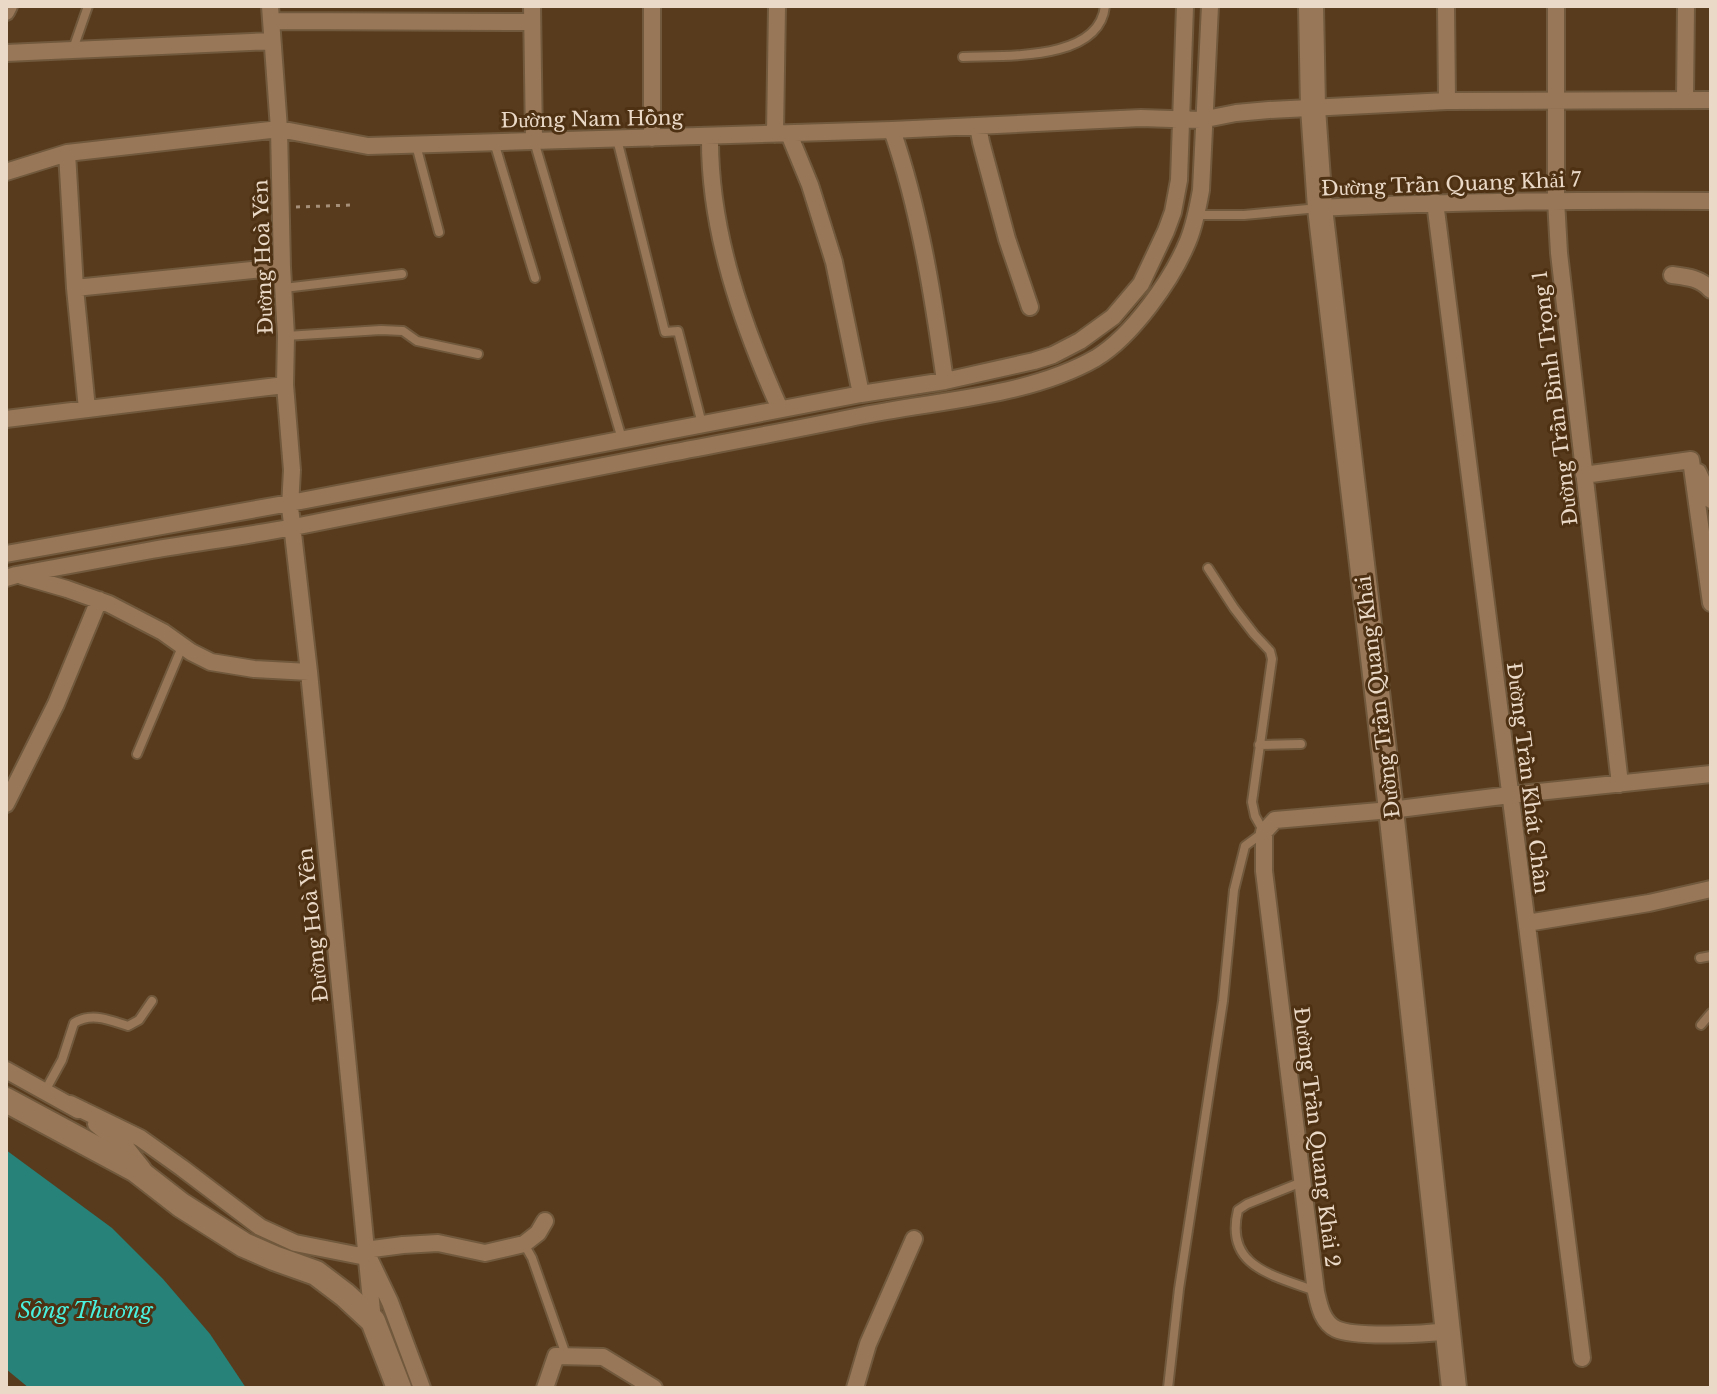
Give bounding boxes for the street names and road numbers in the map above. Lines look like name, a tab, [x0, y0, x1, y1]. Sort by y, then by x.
street label: Đường Nam Hồng	[500, 105, 685, 133]
street label: Đường Trần Quang Khải 7	[1321, 167, 1582, 201]
street label: Đường Hoà Yên	[248, 179, 278, 335]
street label: Đường Trần Bình Trọng 1	[1527, 269, 1583, 527]
street label: Đường Trần Quang Khải	[1351, 574, 1405, 820]
street label: Đường Trần Khát Chân	[1502, 661, 1554, 895]
street label: Đường Hoà Yên	[293, 846, 333, 1003]
street label: Đường Trần Quang Khải 2	[1289, 1005, 1345, 1269]

